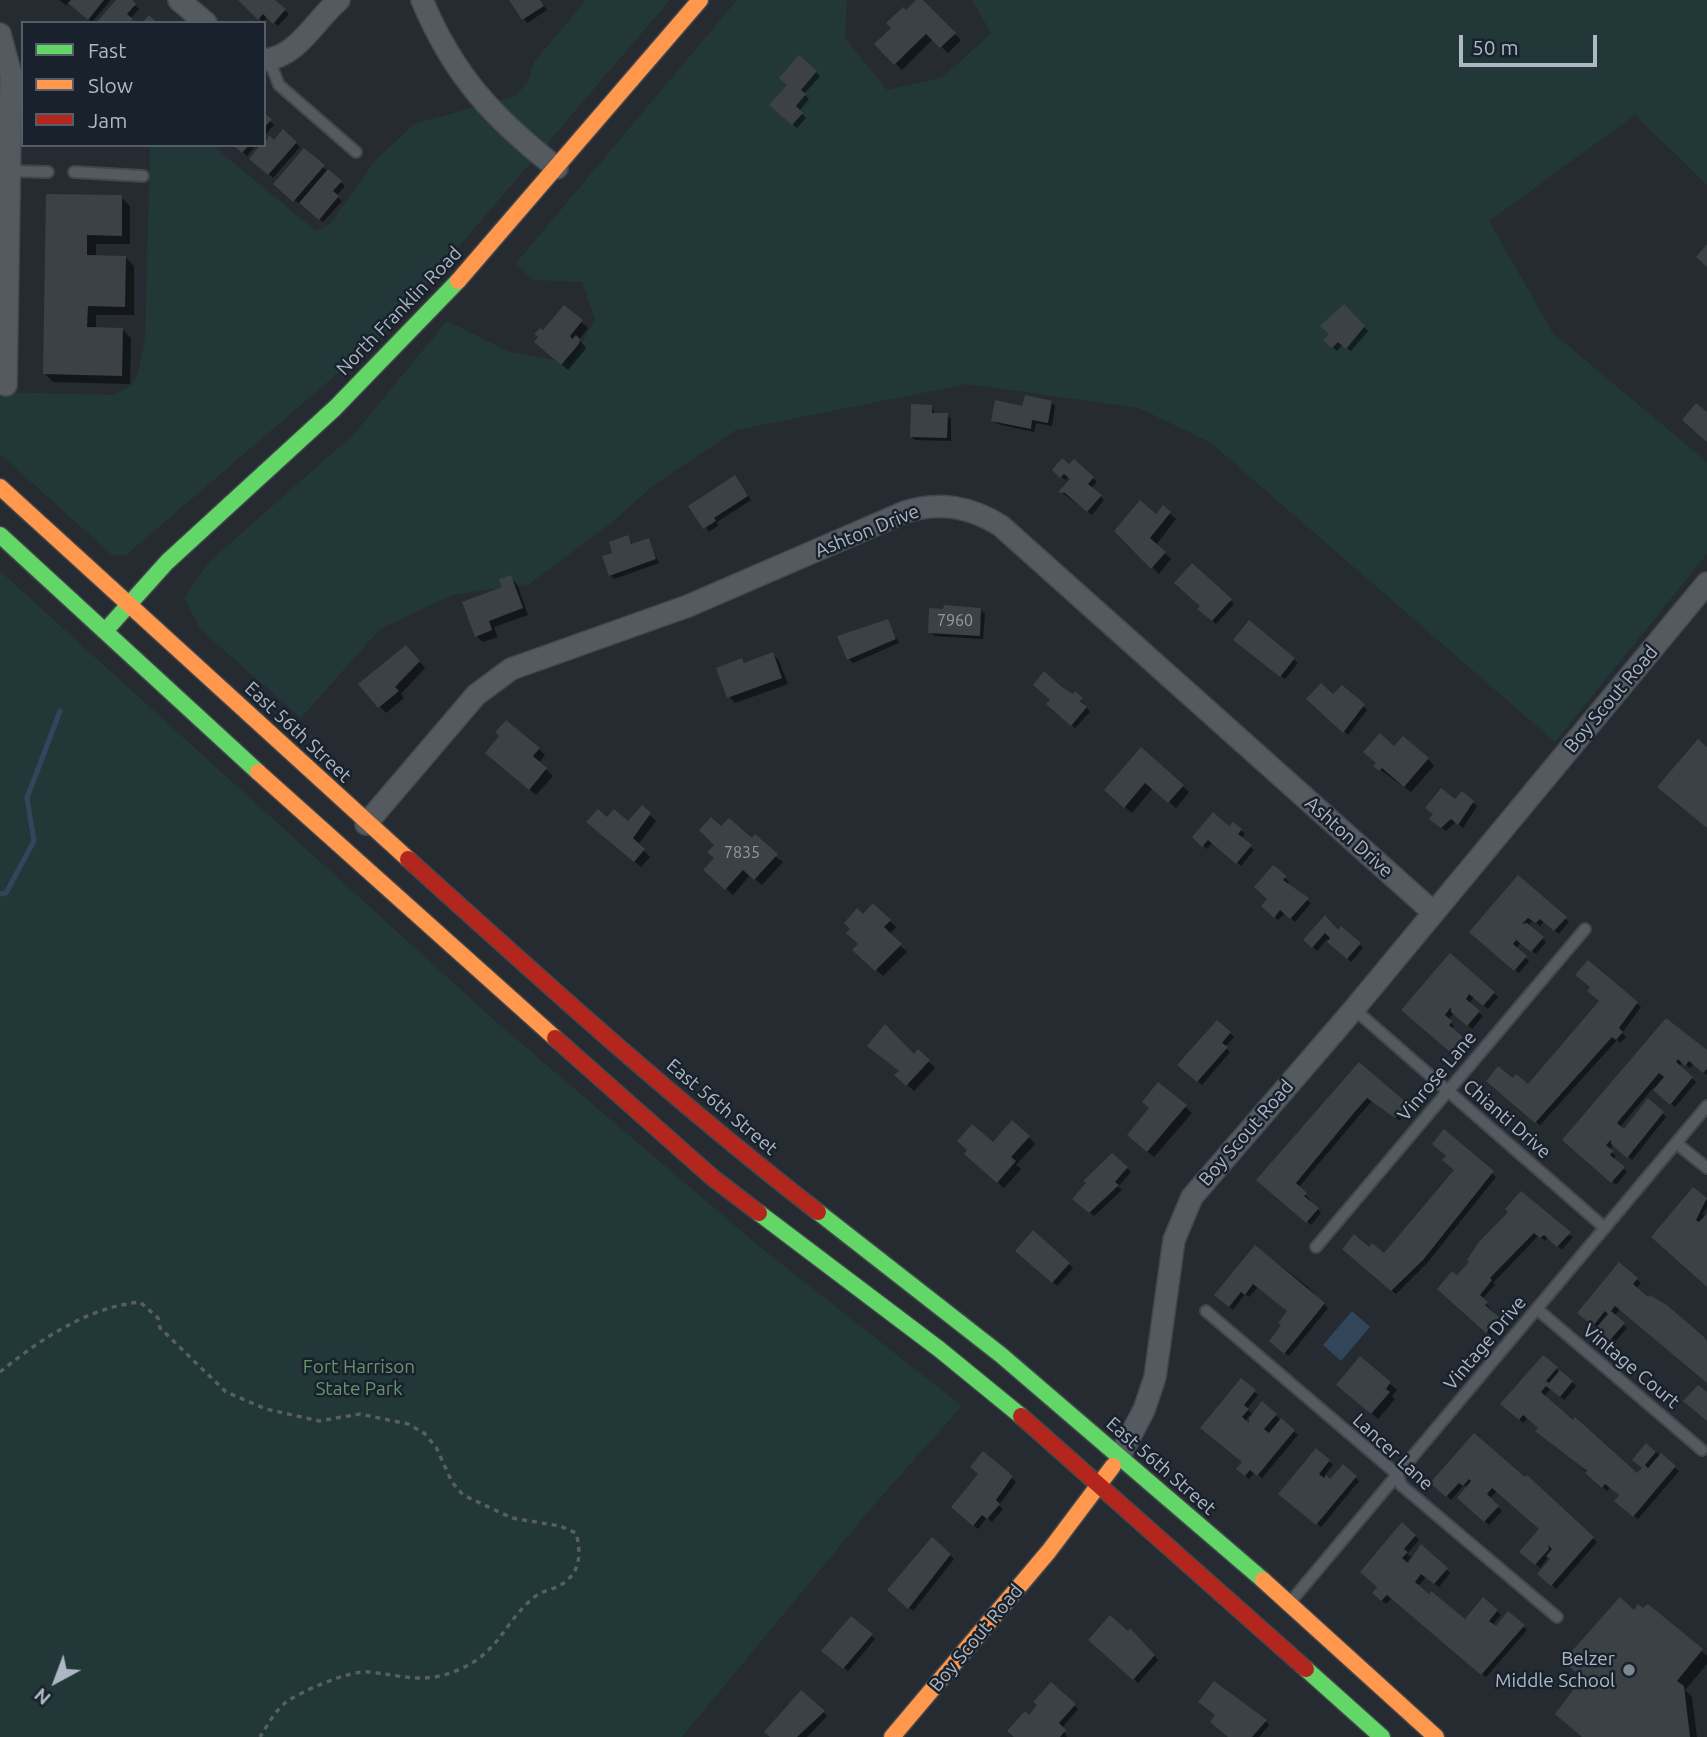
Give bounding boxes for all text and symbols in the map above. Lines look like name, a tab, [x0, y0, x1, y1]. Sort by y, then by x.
legend	[21, 21, 266, 147]
scale bar	[1462, 21, 1600, 65]
text: 50 m	[1472, 35, 1519, 59]
text: Fast	[88, 38, 126, 62]
text: Slow	[88, 73, 133, 97]
text: Jam	[88, 108, 127, 132]
street label: North Franklin Road	[332, 242, 466, 380]
street label: Ashton Drive	[812, 500, 922, 562]
house number: 7960	[937, 611, 973, 631]
street label: Boy Scout Road	[1560, 641, 1662, 757]
street label: East 56th Street	[240, 677, 356, 787]
street label: Ashton Drive	[1300, 792, 1398, 882]
house number: 7835	[724, 843, 760, 863]
street label: Vinrose Lane	[1393, 1026, 1481, 1126]
street label: East 56th Street	[662, 1054, 782, 1160]
street label: Boy Scout Road	[1194, 1075, 1298, 1191]
street label: Chianti Drive	[1458, 1075, 1556, 1163]
street label: Vintage Drive	[1439, 1291, 1531, 1395]
street label: Vintage Court	[1578, 1319, 1684, 1413]
park label: Fort Harrison State Park	[303, 1356, 415, 1400]
street label: Lancer Lane	[1348, 1409, 1438, 1495]
street label: East 56th Street	[1102, 1412, 1220, 1520]
street label: Boy Scout Road	[925, 1580, 1027, 1696]
north arrow	[21, 1646, 91, 1716]
place label: Belzer Middle School	[1495, 1648, 1615, 1692]
marker: Belzer Middle School	[1621, 1662, 1637, 1678]
text: N	[30, 1684, 55, 1710]

